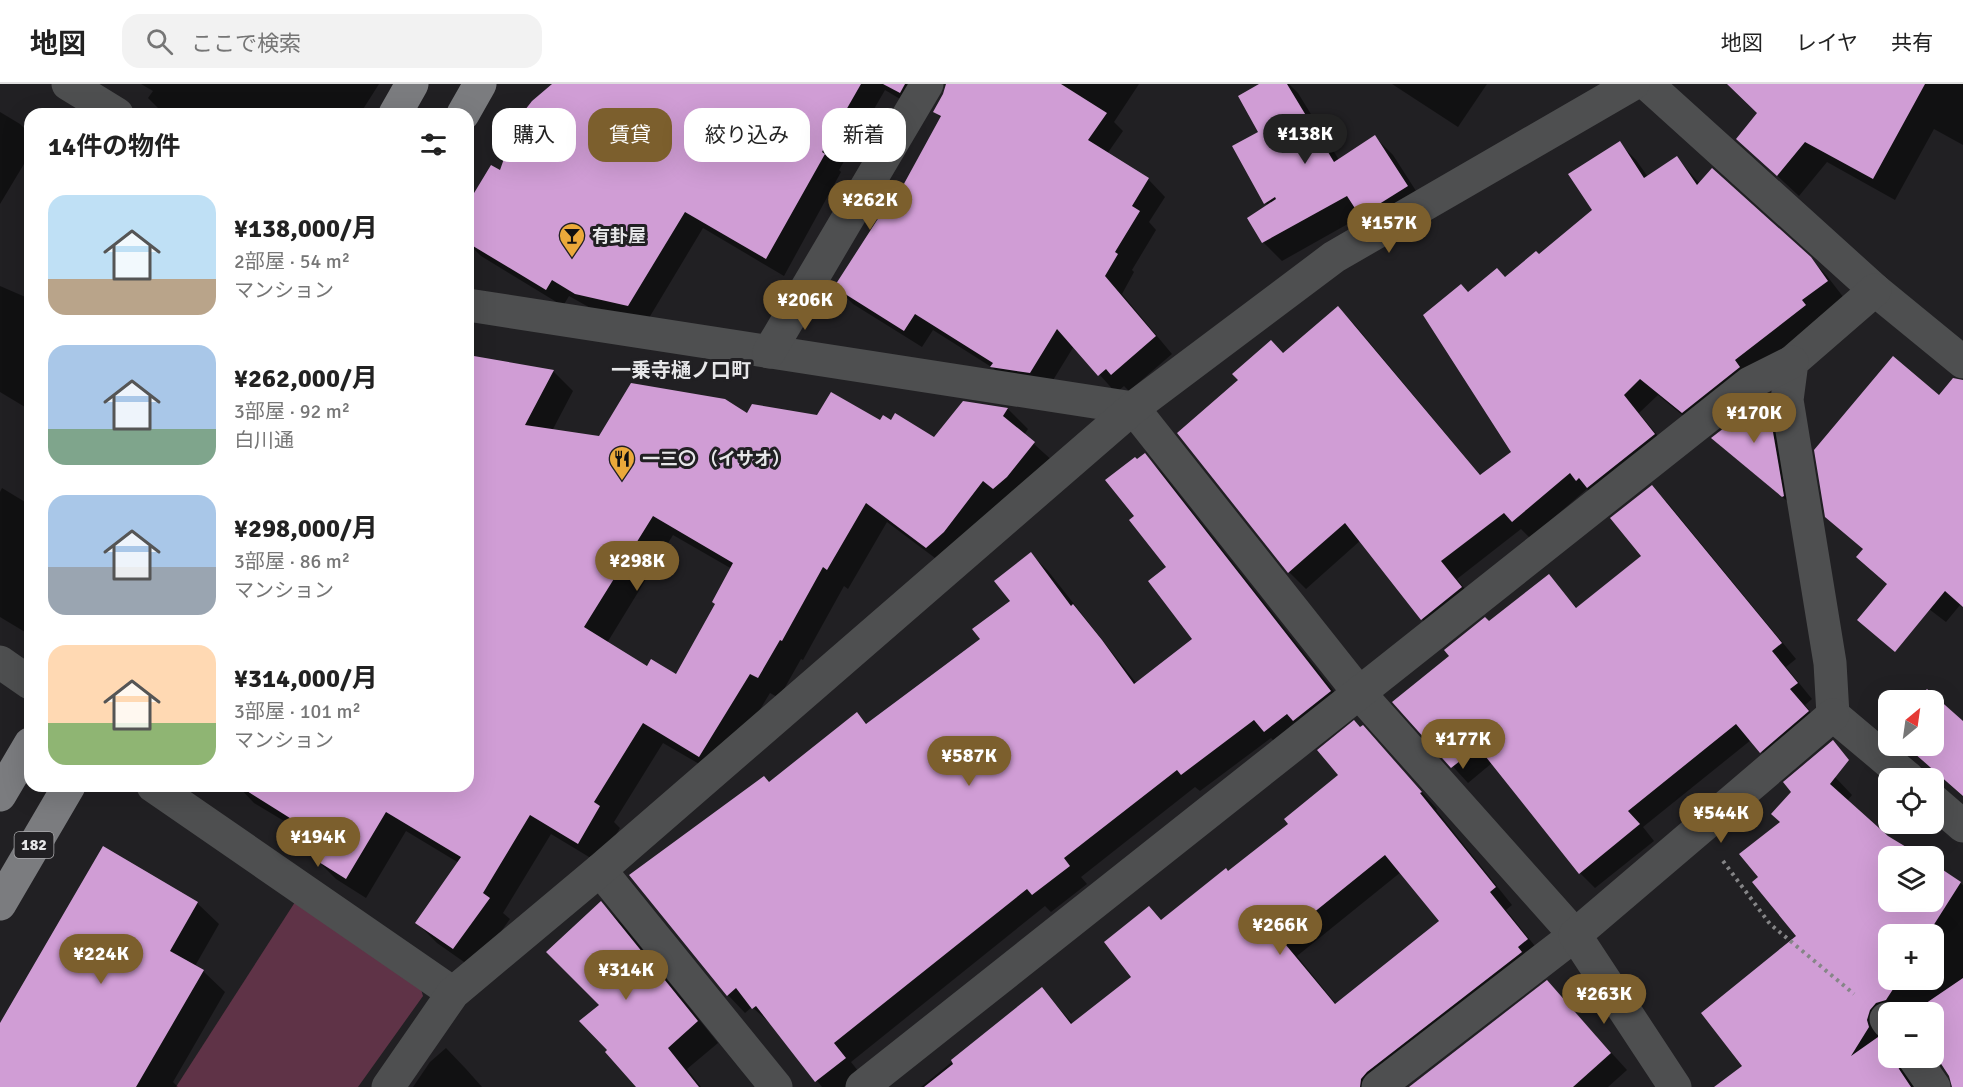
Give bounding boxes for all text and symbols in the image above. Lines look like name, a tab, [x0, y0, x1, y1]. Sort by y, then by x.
search box	[122, 14, 542, 68]
icon: search	[143, 25, 176, 58]
text: 地図	[30, 27, 86, 61]
text: ここで検索	[191, 30, 301, 57]
text: 地図	[1721, 30, 1763, 56]
text: レイヤ	[1796, 30, 1858, 56]
text: 共有	[1891, 30, 1933, 56]
chip: 購入	[492, 108, 576, 162]
chip: 賃貸	[588, 108, 672, 162]
chip: 絞り込み	[684, 108, 810, 162]
chip: 新着	[822, 108, 906, 162]
pin: ¥138K	[1263, 114, 1347, 165]
text: ¥138K	[1277, 121, 1333, 146]
icon: filters	[417, 128, 450, 161]
text: 14件の物件	[48, 131, 180, 163]
pin: ¥262K	[828, 180, 912, 231]
text: ¥262K	[842, 187, 898, 212]
pin: ¥157K	[1347, 203, 1431, 254]
text: ¥157K	[1361, 210, 1417, 235]
text: ¥138,000/月	[234, 213, 378, 245]
icon: home	[96, 219, 168, 291]
bar icon: 有卦屋	[557, 221, 587, 259]
place label: 有卦屋	[592, 225, 646, 247]
text: 2部屋 · 54 m²	[234, 249, 350, 274]
text: マンション	[234, 278, 334, 303]
pin: ¥206K	[763, 280, 847, 331]
text: ¥206K	[777, 287, 833, 312]
district label: 一乗寺樋ノ口町	[611, 358, 751, 383]
text: ¥262,000/月	[234, 363, 378, 395]
icon: home	[96, 369, 168, 441]
pin: ¥170K	[1712, 393, 1796, 444]
text: 3部屋 · 92 m²	[234, 399, 350, 424]
text: ¥170K	[1726, 400, 1782, 425]
text: 白川通	[234, 428, 294, 453]
restaurant icon: 一三〇 （イサオ）	[607, 444, 637, 482]
place label: 一三〇 （イサオ）	[642, 448, 790, 470]
text: ¥298,000/月	[234, 513, 378, 545]
icon: home	[96, 519, 168, 591]
pin: ¥298K	[595, 541, 679, 592]
text: ¥298K	[609, 548, 665, 573]
text: 3部屋 · 86 m²	[234, 549, 350, 574]
text: マンション	[234, 578, 334, 603]
text: ¥314,000/月	[234, 663, 378, 695]
icon: home	[96, 669, 168, 741]
north arrow	[1878, 690, 1944, 756]
map controls	[1878, 690, 1944, 1068]
text: 3部屋 · 101 m²	[234, 699, 361, 724]
pin: ¥177K	[1421, 719, 1505, 770]
text: ¥177K	[1435, 726, 1491, 751]
text: マンション	[234, 728, 334, 753]
pin: ¥587K	[927, 736, 1011, 787]
text: ¥587K	[941, 743, 997, 768]
button: locate	[1878, 768, 1944, 834]
pin: ¥544K	[1679, 793, 1763, 844]
text: ¥544K	[1693, 800, 1749, 825]
pin: ¥194K	[276, 817, 360, 868]
text: ¥194K	[290, 824, 346, 849]
road number: 182	[15, 832, 54, 858]
button: layers	[1878, 846, 1944, 912]
pin: ¥266K	[1238, 905, 1322, 956]
text: ¥266K	[1252, 912, 1308, 937]
button: +	[1878, 924, 1944, 990]
pin: ¥224K	[59, 934, 143, 985]
text: ¥224K	[73, 941, 129, 966]
pin: ¥314K	[584, 950, 668, 1001]
text: ¥314K	[598, 957, 654, 982]
pin: ¥263K	[1562, 974, 1646, 1025]
text: ¥263K	[1576, 981, 1632, 1006]
button: −	[1878, 1002, 1944, 1068]

